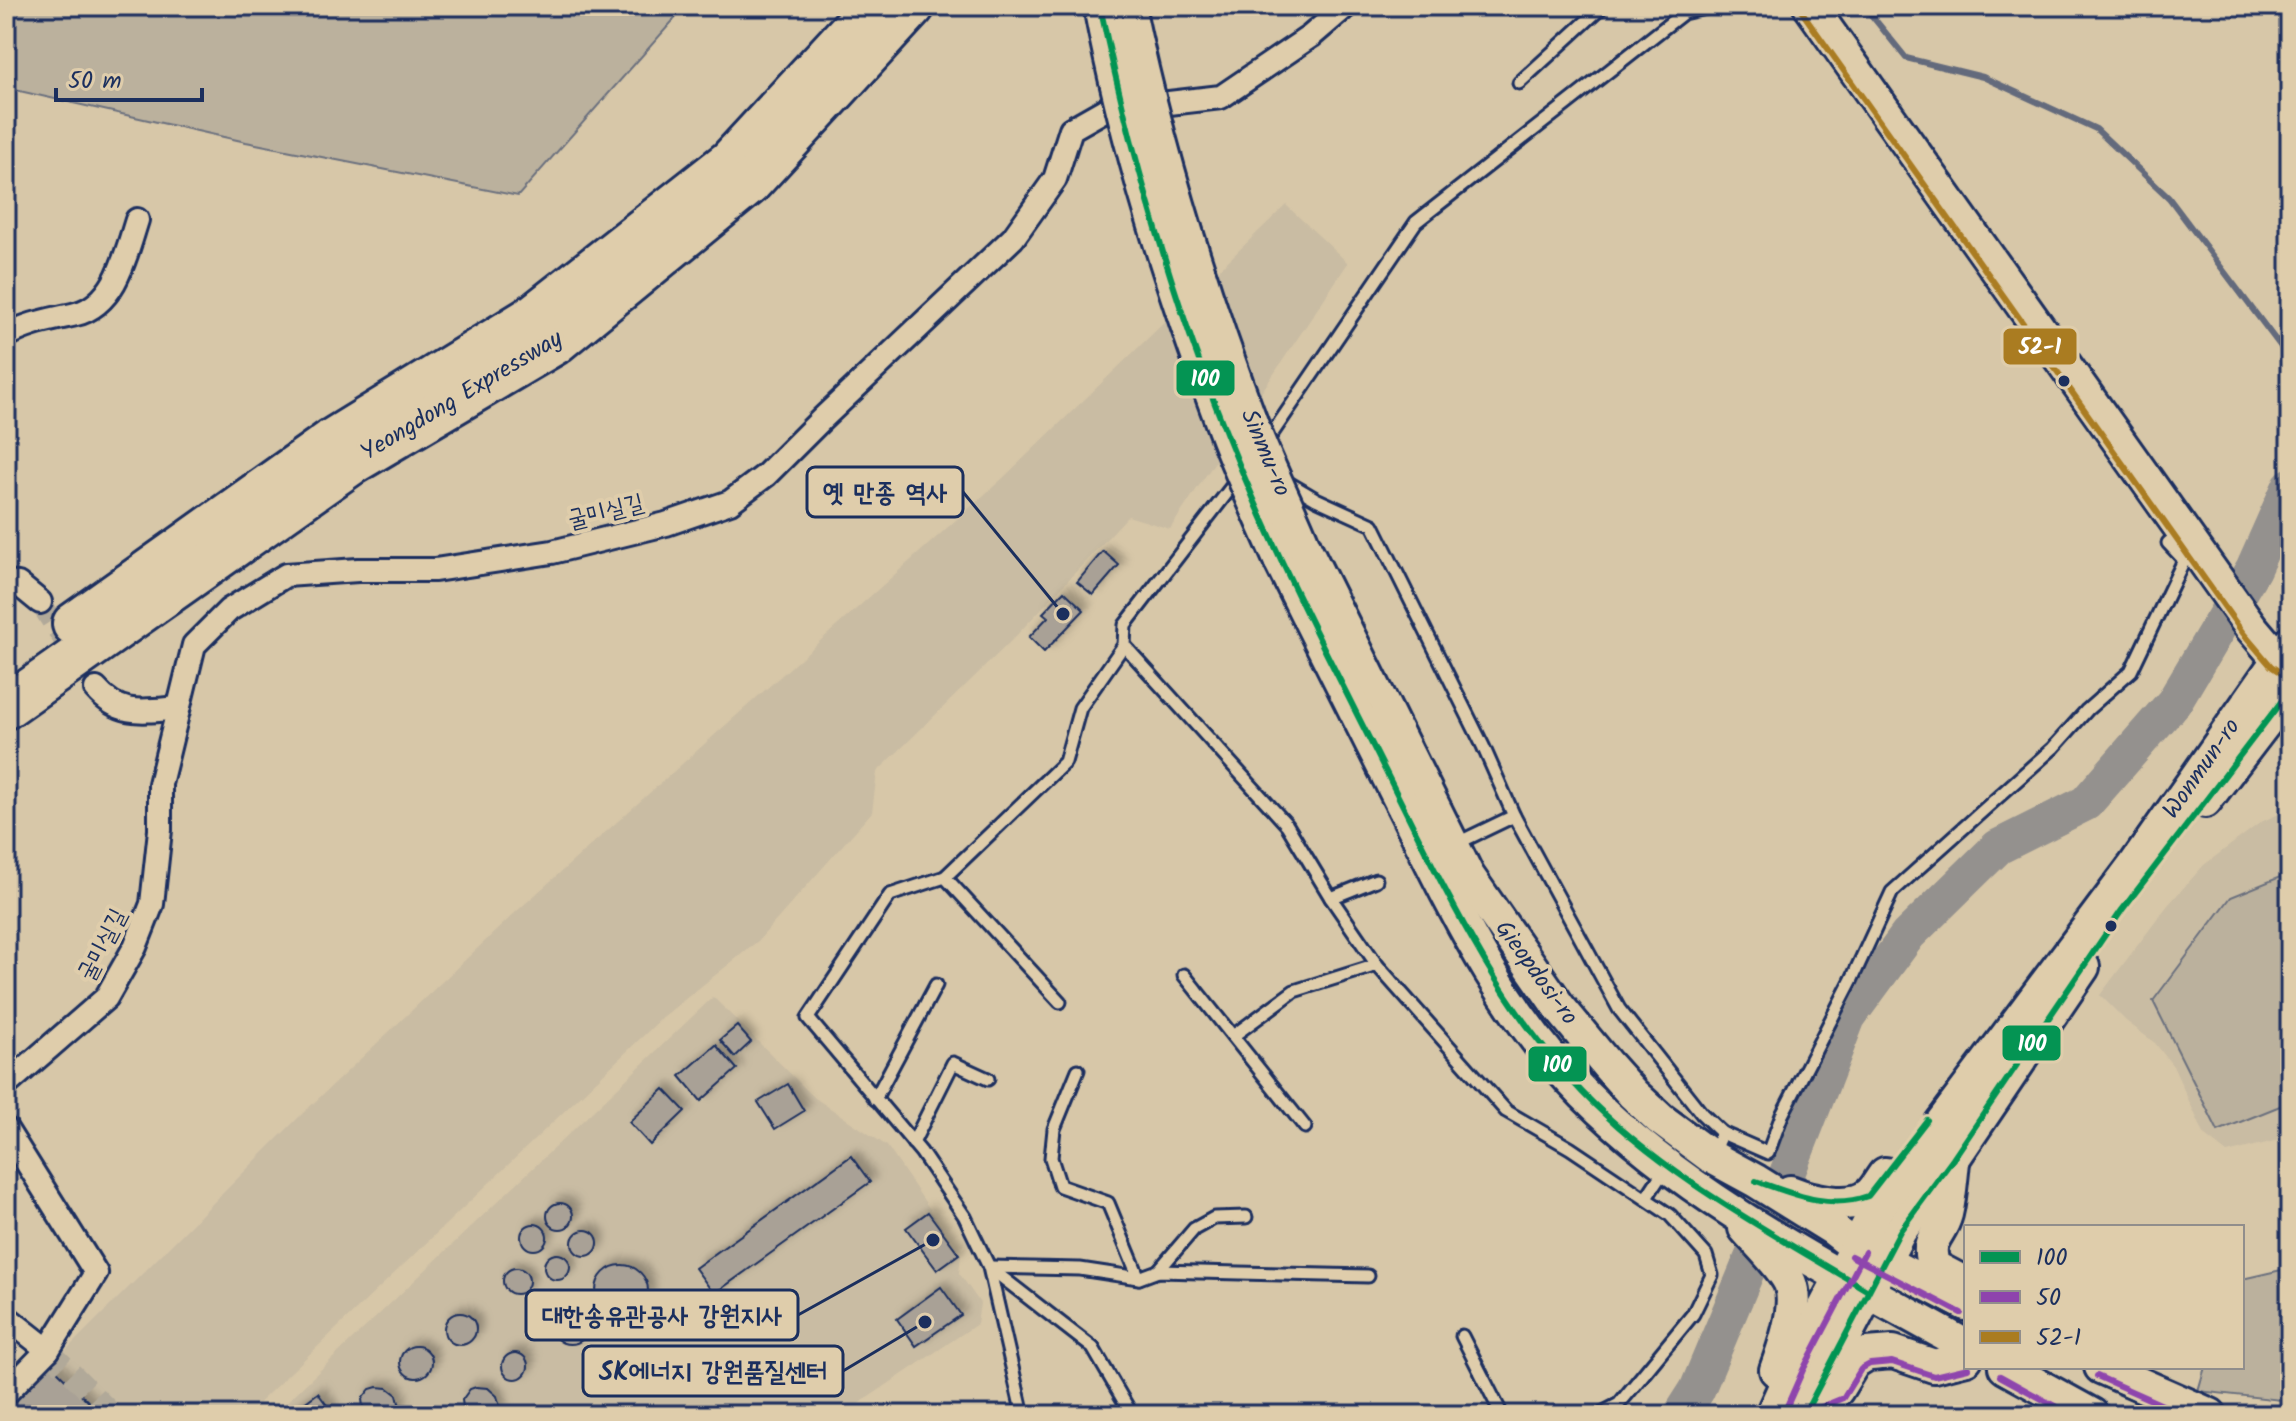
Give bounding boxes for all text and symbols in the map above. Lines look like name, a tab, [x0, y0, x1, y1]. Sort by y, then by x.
scale bar	[56, 52, 202, 102]
text: 50 m	[68, 62, 122, 101]
street label: Yeongdong Expressway	[353, 320, 571, 472]
line badge: 52-1	[2002, 327, 2078, 366]
text: 52-1	[2018, 331, 2061, 366]
line badge: 100	[1175, 359, 1236, 397]
text: 100	[1190, 363, 1220, 398]
unlabelled marker	[2056, 373, 2072, 389]
street label: Sinmu-ro	[1229, 403, 1301, 503]
callout: 옛 만종 역사	[807, 467, 963, 517]
text: 옛 만종 역사	[823, 473, 947, 515]
street label: 굴미실길	[564, 484, 648, 540]
street label: Wonmun-ro	[2153, 710, 2251, 828]
street label: 굴미실길	[68, 902, 138, 988]
street label: Gieopdosi-ro	[1484, 912, 1588, 1034]
unlabelled marker	[2103, 918, 2119, 934]
line badge: 100	[2001, 1024, 2062, 1062]
text: 100	[2017, 1028, 2047, 1063]
line badge: 100	[1527, 1045, 1588, 1083]
text: 100	[1542, 1049, 1572, 1084]
legend	[1964, 1225, 2244, 1369]
text: 100	[2036, 1239, 2068, 1278]
text: 50	[2036, 1279, 2061, 1318]
callout: 대한송유관공사 강원지사	[526, 1290, 798, 1340]
text: 대한송유관공사 강원지사	[542, 1296, 782, 1338]
text: 52-1	[2036, 1319, 2081, 1358]
callout: SK에너지 강원품질센터	[583, 1346, 843, 1396]
text: SK에너지 강원품질센터	[599, 1352, 827, 1394]

